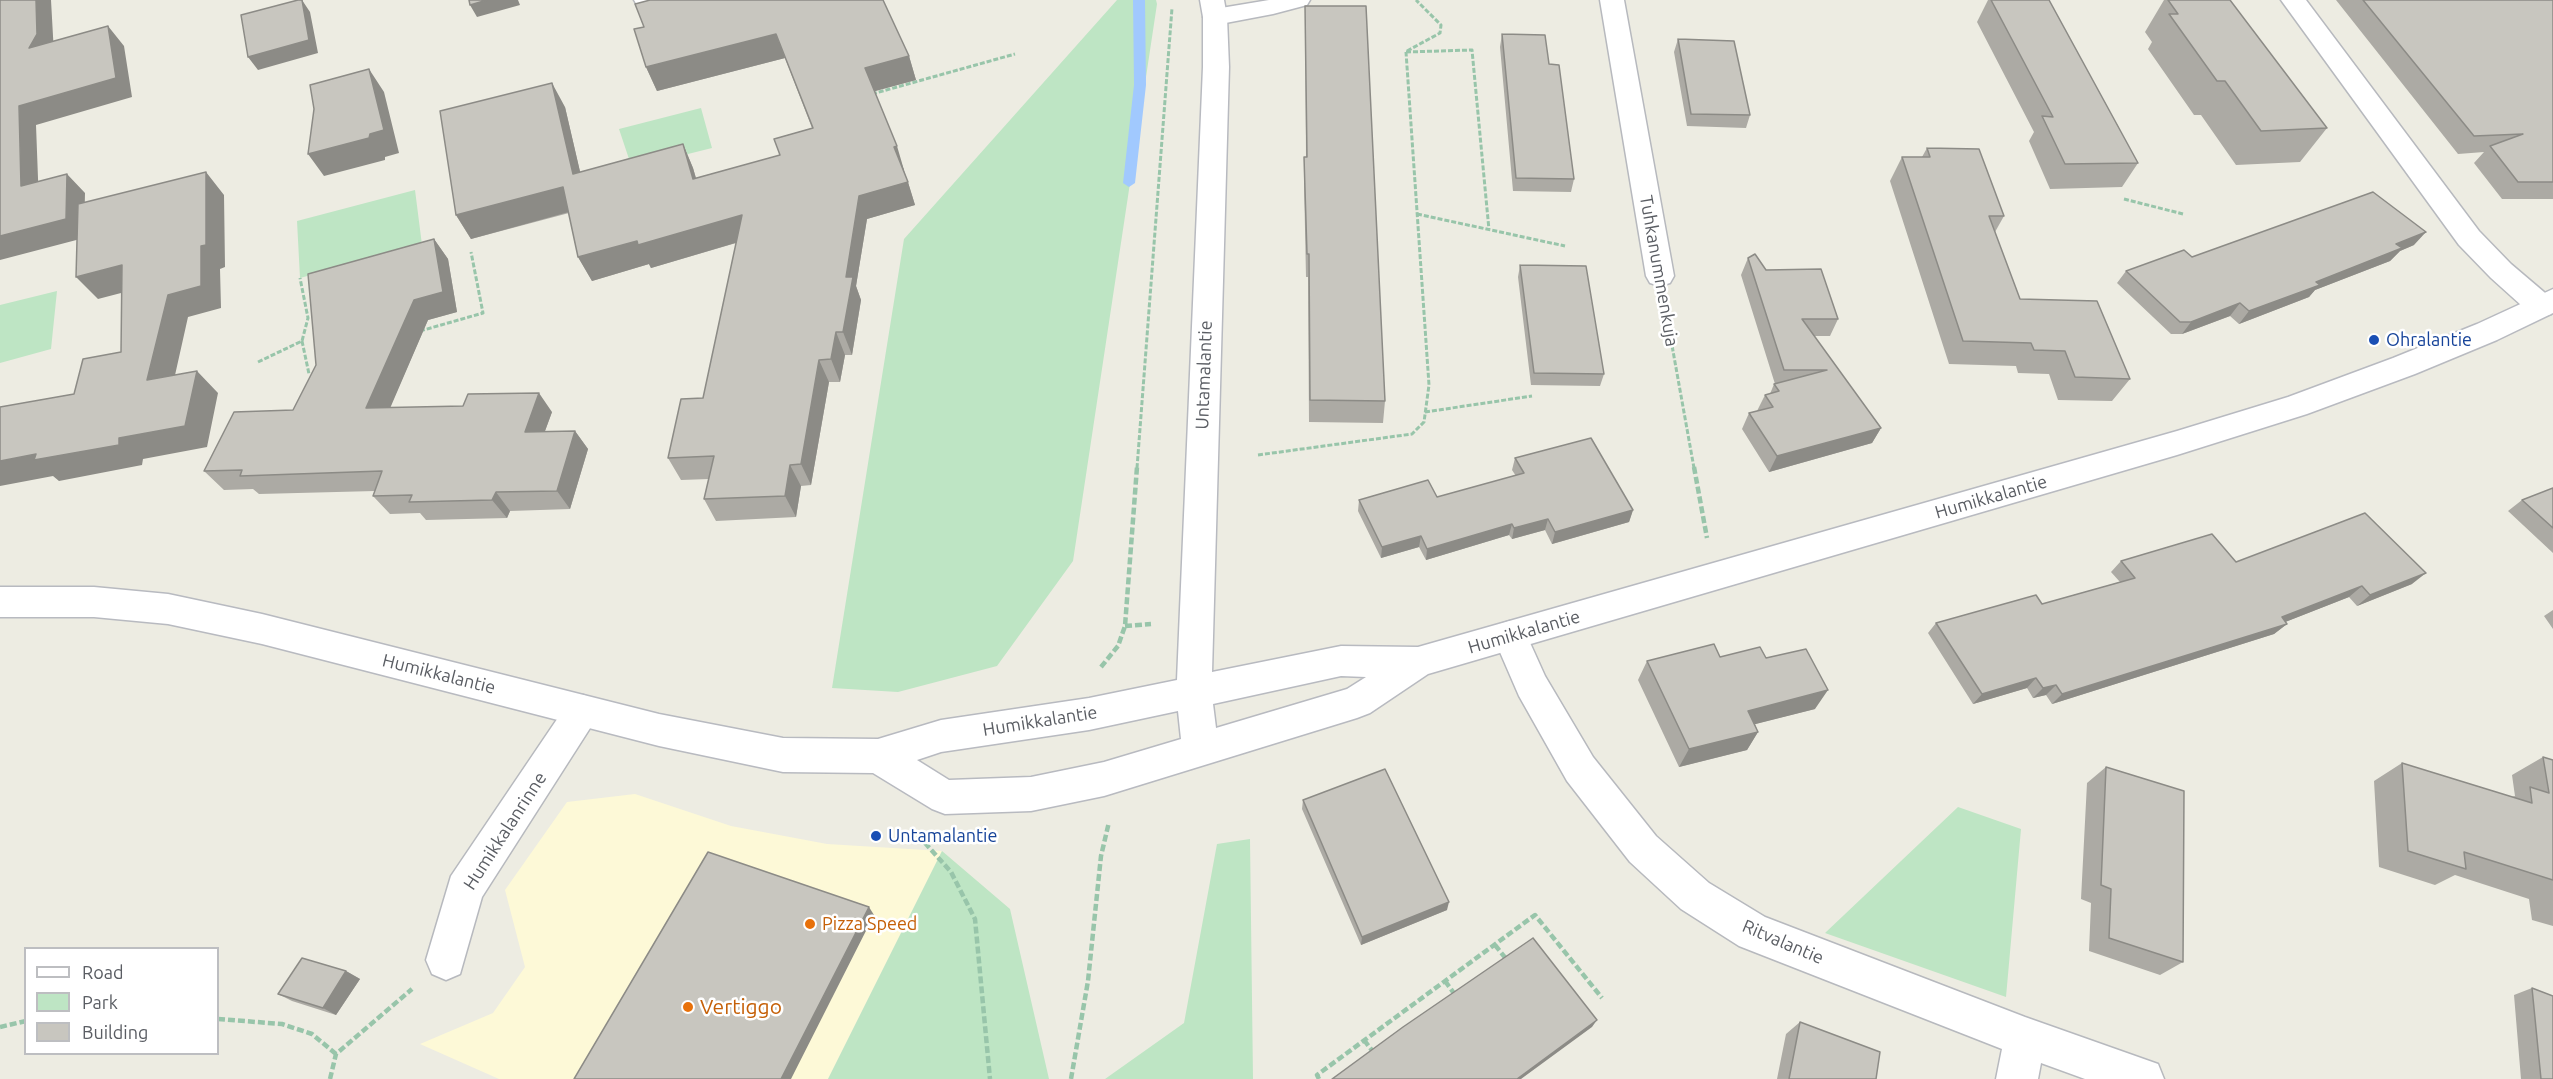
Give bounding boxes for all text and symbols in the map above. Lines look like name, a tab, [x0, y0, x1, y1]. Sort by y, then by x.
street label: Tuhkanummenkuja	[1635, 194, 1683, 348]
street label: Untamalantie	[1191, 320, 1217, 430]
place label: Ohralantie	[2386, 329, 2472, 351]
marker: Ohralantie	[2367, 333, 2381, 347]
street label: Humikkalantie	[1932, 471, 2050, 523]
street label: Humikkalantie	[1465, 606, 1583, 658]
street label: Humikkalantie	[380, 650, 498, 698]
street label: Humikkalantie	[981, 701, 1099, 741]
street label: Humikkalanrinne	[459, 768, 551, 894]
place label: Untamalantie	[888, 825, 997, 847]
marker: Untamalantie	[869, 829, 883, 843]
place label: Pizza Speed	[822, 913, 917, 935]
street label: Ritvalantie	[1739, 915, 1827, 969]
marker: Pizza Speed	[803, 917, 817, 931]
legend	[24, 947, 219, 1055]
text: Road	[82, 962, 124, 982]
text: Park	[82, 992, 118, 1012]
place label: Vertiggo	[700, 994, 782, 1020]
marker: Vertiggo	[681, 1000, 695, 1014]
text: Building	[82, 1022, 148, 1042]

